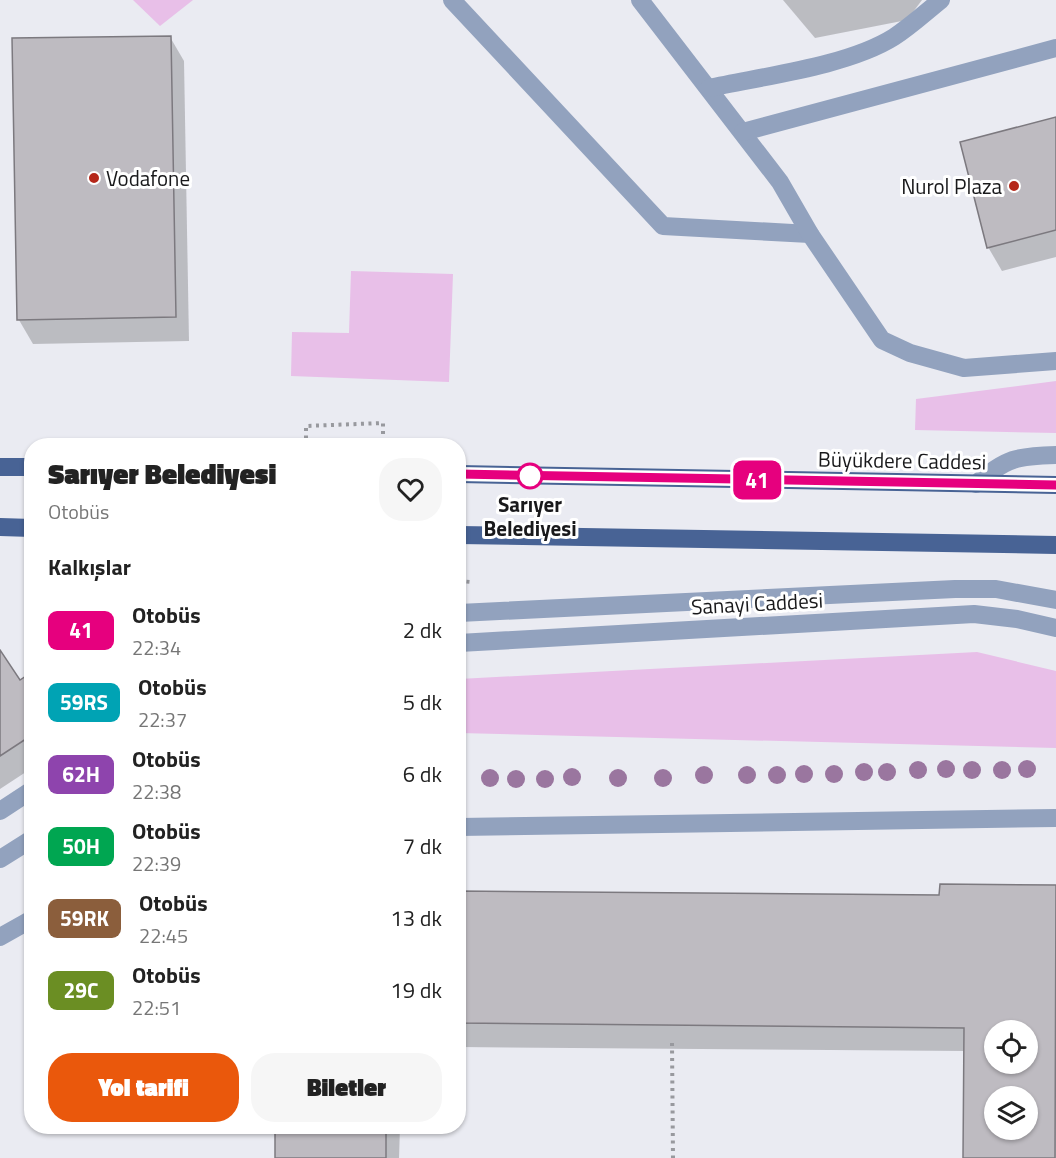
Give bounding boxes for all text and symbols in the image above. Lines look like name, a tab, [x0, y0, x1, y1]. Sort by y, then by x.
place label: Vodafone	[106, 162, 190, 194]
place label: Nurol Plaza	[901, 170, 1002, 202]
marker: Vodafone	[87, 171, 101, 185]
marker: Nurol Plaza	[1007, 179, 1021, 193]
street label: Büyükdere Caddesi	[818, 443, 986, 477]
text: Sarıyer Belediyesi	[48, 452, 276, 495]
button: heart	[379, 458, 442, 521]
line badge: 41	[730, 460, 784, 500]
marker: Sarıyer Belediyesi	[517, 463, 543, 489]
text: 41	[745, 464, 769, 496]
place label: Sarıyer Belediyesi	[483, 488, 577, 544]
text: Otobüs	[48, 496, 109, 527]
text: Kalkışlar	[48, 550, 131, 584]
street label: Sanayi Caddesi	[690, 584, 824, 622]
text: Otobüs	[132, 598, 201, 632]
text: 2 dk	[403, 613, 442, 647]
text: 41	[69, 614, 93, 646]
text: 22:34	[132, 632, 181, 663]
text: Otobüs	[138, 670, 207, 704]
text: 5 dk	[403, 685, 442, 719]
text: 59RS	[60, 686, 108, 718]
text: 22:37	[138, 704, 187, 735]
text: Otobüs	[132, 742, 201, 776]
text: 6 dk	[403, 757, 442, 791]
text: 62H	[62, 758, 100, 790]
text: 22:38	[132, 776, 181, 807]
text: Otobüs	[132, 814, 201, 848]
text: 7 dk	[403, 829, 442, 863]
text: 50H	[62, 830, 100, 862]
text: 22:39	[132, 848, 181, 879]
text: Otobüs	[139, 886, 208, 920]
text: 13 dk	[390, 901, 442, 935]
text: 59RK	[60, 902, 109, 934]
text: 22:45	[139, 920, 188, 951]
text: Otobüs	[132, 958, 201, 992]
text: 19 dk	[390, 973, 442, 1007]
text: 29C	[64, 974, 98, 1006]
text: 22:51	[132, 992, 181, 1023]
map controls	[984, 1020, 1038, 1140]
button: locate	[984, 1020, 1038, 1074]
button: Yol tarifi	[48, 1053, 239, 1122]
button: Biletler	[251, 1053, 442, 1122]
button: layers	[984, 1086, 1038, 1140]

